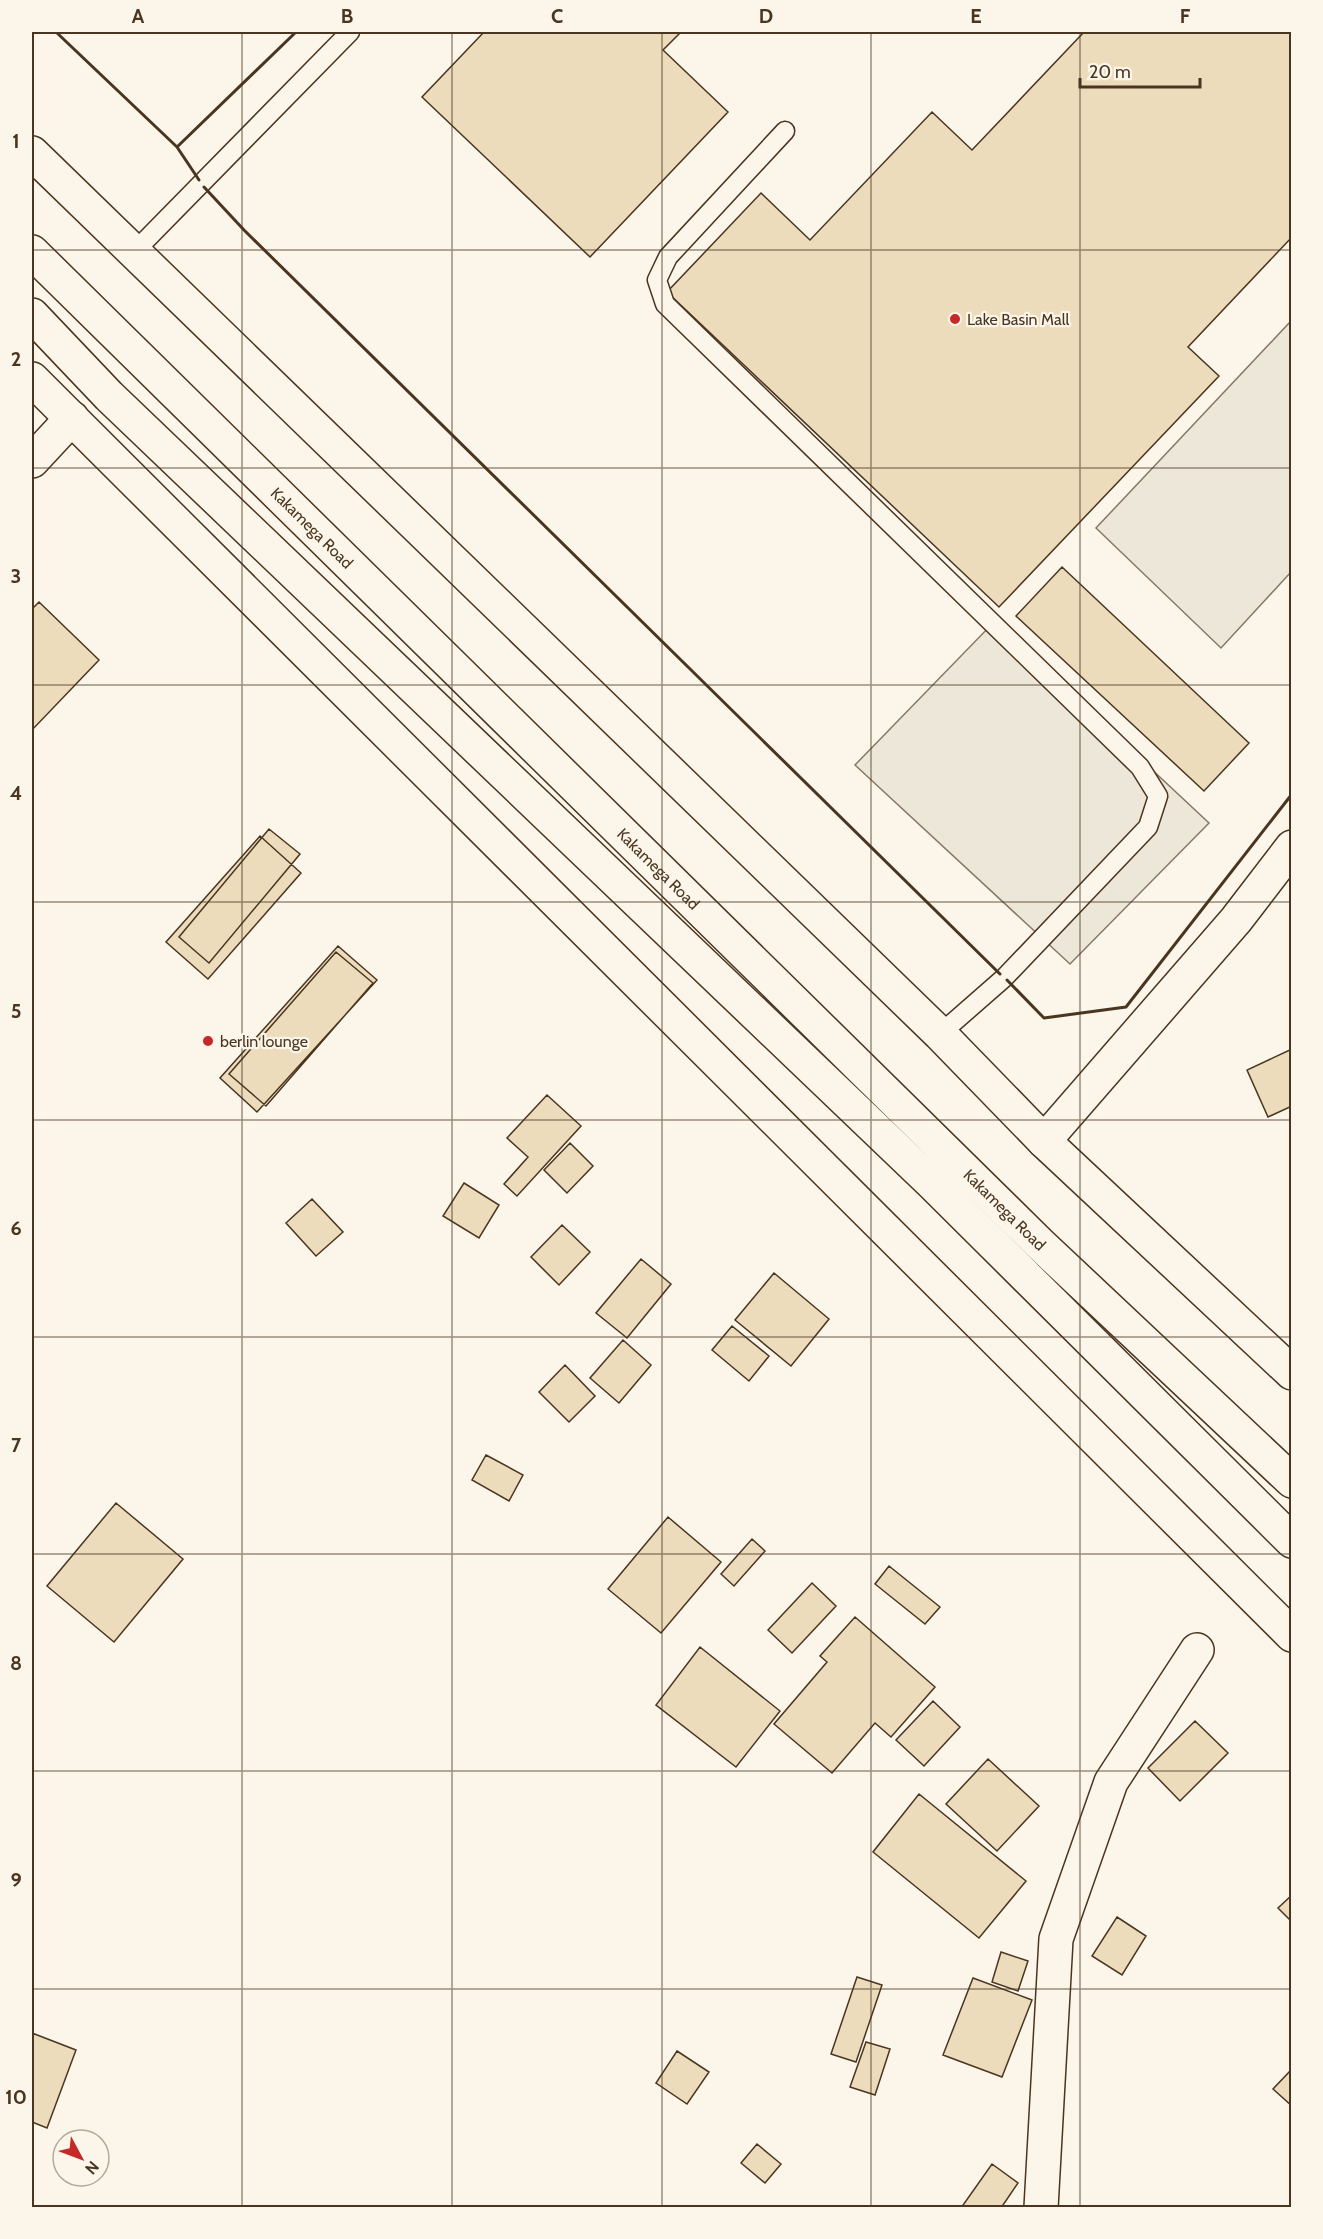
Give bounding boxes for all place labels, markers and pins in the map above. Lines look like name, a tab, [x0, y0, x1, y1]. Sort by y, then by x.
place label: Lake Basin Mall	[967, 310, 1069, 329]
marker: Lake Basin Mall	[948, 312, 962, 326]
place label: berlin lounge	[220, 1032, 308, 1051]
marker: berlin lounge	[201, 1034, 215, 1048]

